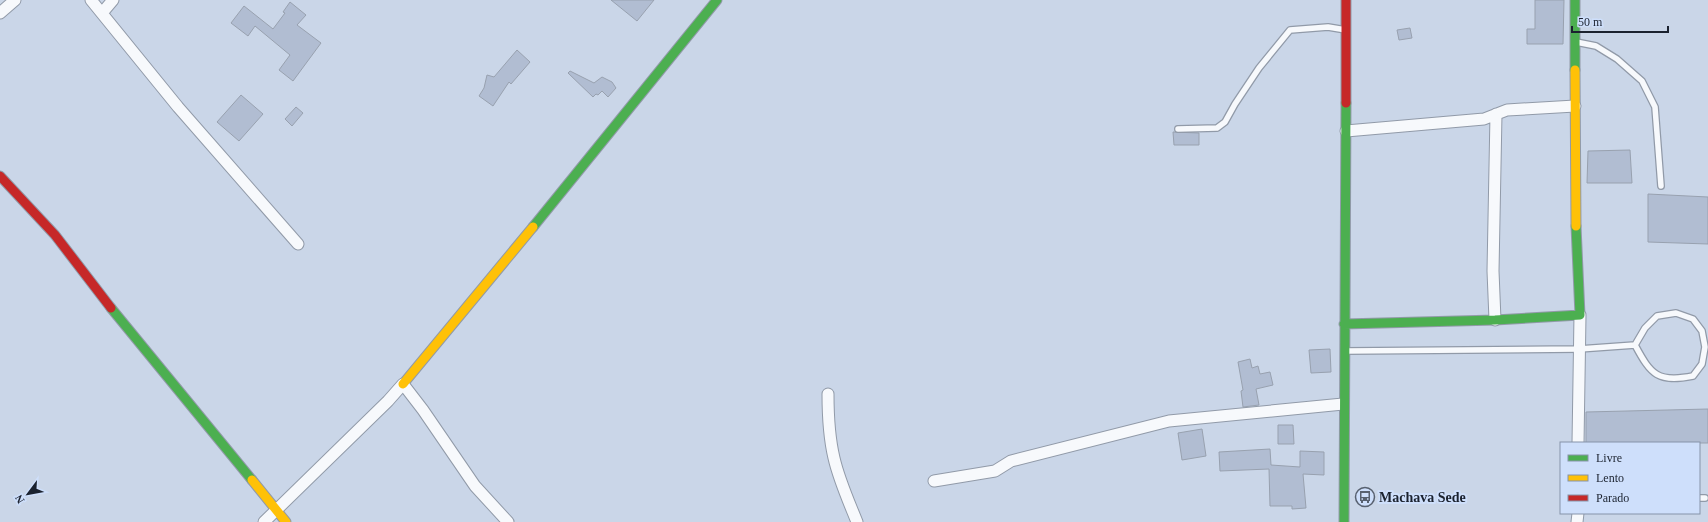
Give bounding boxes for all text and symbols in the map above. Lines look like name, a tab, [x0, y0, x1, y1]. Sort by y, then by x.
scale bar	[1572, 8, 1668, 34]
text: 50 m	[1578, 15, 1603, 29]
legend	[1560, 442, 1700, 514]
text: Livre	[1596, 451, 1622, 465]
text: Lento	[1596, 471, 1624, 485]
north arrow	[8, 474, 48, 514]
bus stop icon: Machava Sede	[1354, 486, 1376, 508]
place label: Machava Sede	[1379, 490, 1466, 505]
text: Parado	[1596, 491, 1629, 505]
text: N	[12, 493, 27, 506]

